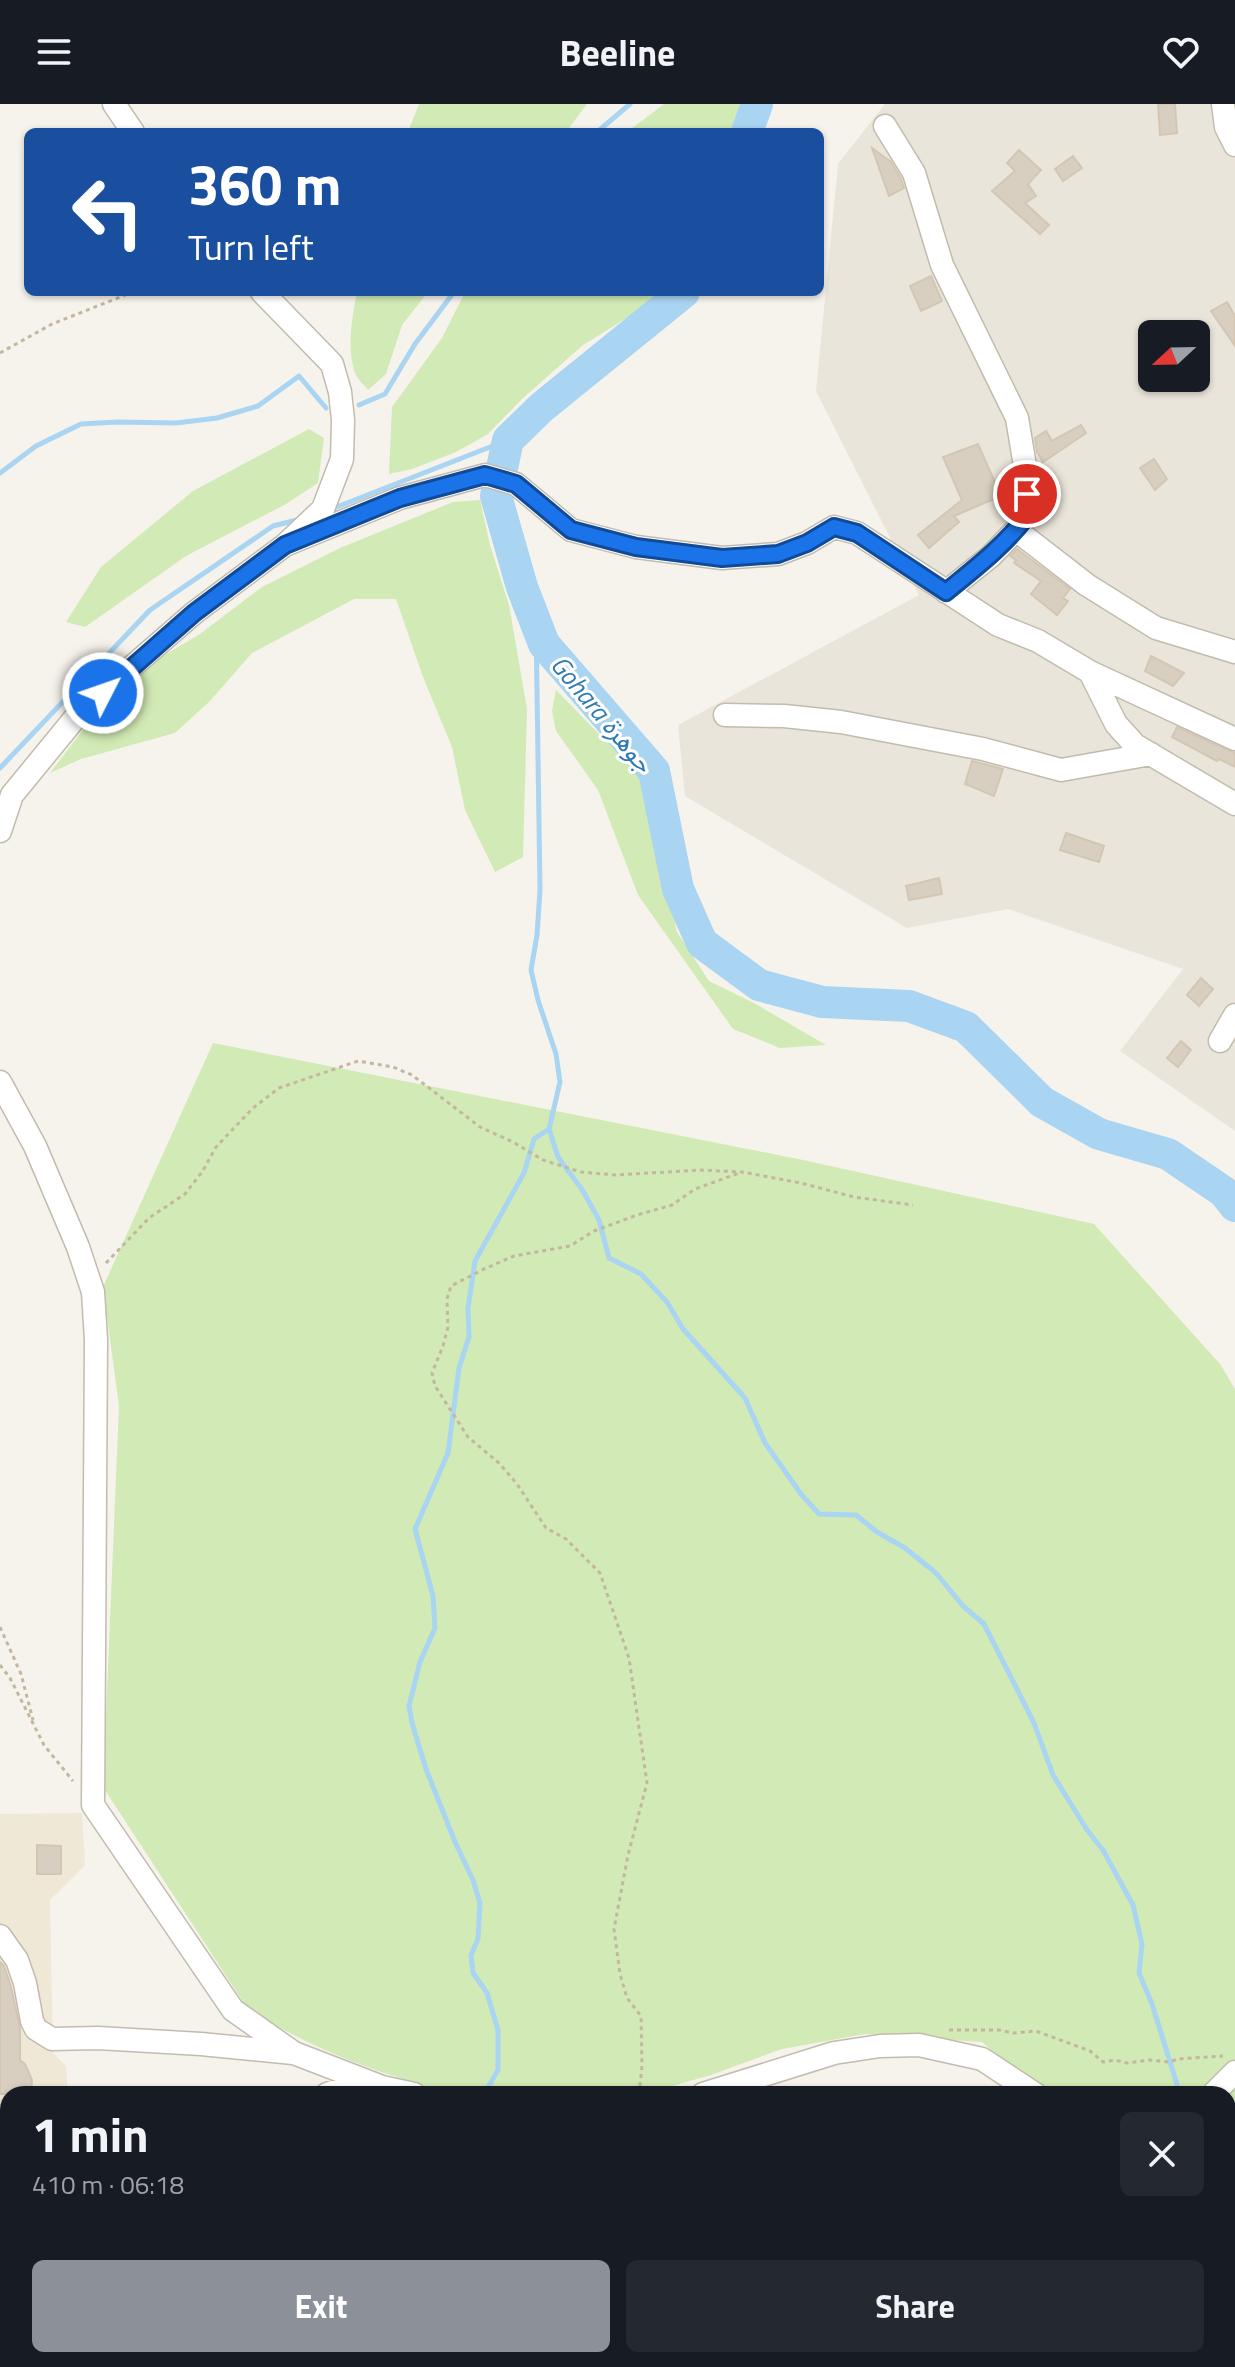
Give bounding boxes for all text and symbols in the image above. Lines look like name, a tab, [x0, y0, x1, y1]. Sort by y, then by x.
text: Beeline	[560, 25, 675, 80]
icon: menu	[32, 30, 76, 74]
icon: heart	[1159, 30, 1203, 74]
text: 360 m	[188, 142, 341, 227]
icon: left	[56, 160, 160, 264]
text: Turn left	[188, 219, 314, 274]
north arrow	[1138, 320, 1210, 392]
map controls	[1138, 320, 1210, 392]
pin	[993, 460, 1061, 528]
icon: arrive	[1005, 472, 1049, 516]
water label: Gohara جوهرة	[542, 647, 664, 781]
position arrow	[61, 651, 145, 735]
text: 1 min	[32, 2098, 149, 2171]
button: close	[1120, 2112, 1204, 2196]
text: 410 m · 06:18	[32, 2165, 184, 2204]
button: Exit	[32, 2260, 610, 2352]
button: Share	[626, 2260, 1204, 2352]

